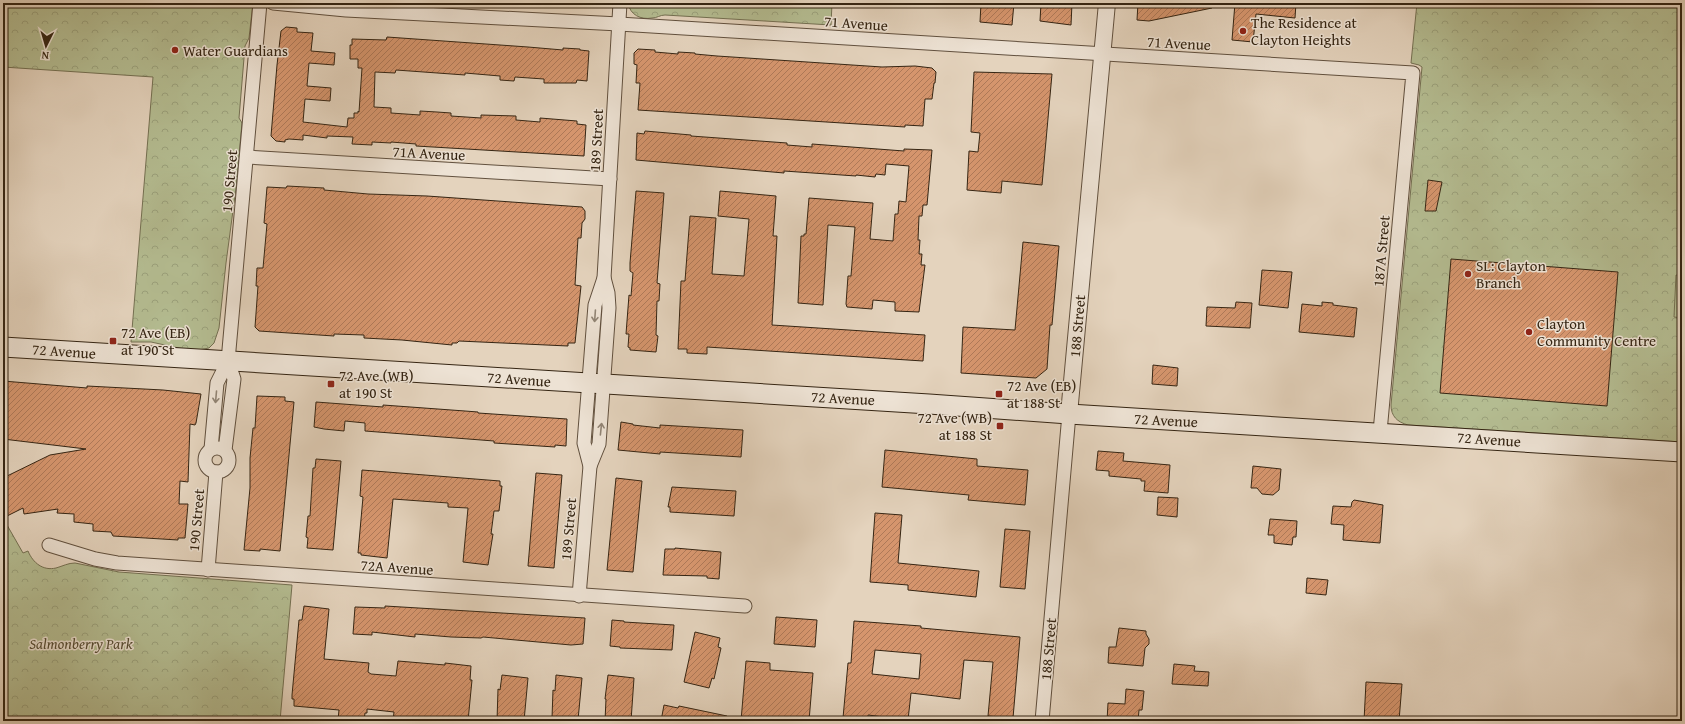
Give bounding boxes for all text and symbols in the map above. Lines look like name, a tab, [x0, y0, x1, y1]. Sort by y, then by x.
street label: 71 Avenue	[823, 10, 889, 36]
place label: The Residence at Clayton Heights	[1251, 12, 1358, 50]
north arrow	[26, 26, 66, 66]
marker: The Residence at Clayton Heights	[1238, 26, 1248, 36]
street label: 71 Avenue	[1147, 31, 1211, 55]
place label: Water Guardians	[183, 40, 288, 61]
marker: Water Guardians	[170, 45, 180, 55]
text: N	[40, 48, 49, 64]
street label: 189 Street	[584, 107, 608, 172]
street label: 71A Avenue	[392, 141, 466, 165]
street label: 190 Street	[216, 148, 242, 213]
street label: 187A Street	[1367, 214, 1395, 288]
place label: SL: Clayton Branch	[1476, 255, 1546, 293]
marker: SL: Clayton Branch	[1463, 269, 1473, 279]
street label: 188 Street	[1064, 293, 1090, 358]
one-way arrow	[591, 309, 598, 322]
place label: Clayton Community Centre	[1537, 313, 1656, 351]
place label: 72 Ave (EB) at 190 St	[121, 322, 190, 360]
marker: Clayton Community Centre	[1524, 327, 1534, 337]
marker: 72 Ave (EB) at 190 St	[108, 336, 118, 346]
street label: 72 Avenue	[31, 338, 97, 364]
place label: 72 Ave (WB) at 190 St	[339, 365, 413, 403]
street label: 72 Avenue	[486, 366, 552, 392]
place label: 72 Ave (EB) at 188 St	[1007, 375, 1076, 413]
marker: 72 Ave (WB) at 190 St	[326, 379, 336, 389]
street label: 72 Avenue	[811, 386, 875, 410]
marker: 72 Ave (EB) at 188 St	[994, 389, 1004, 399]
one-way arrow	[212, 390, 220, 403]
place label: 72 Ave (WB) at 188 St	[918, 407, 993, 445]
street label: 72 Avenue	[1134, 408, 1198, 432]
marker: 72 Ave (WB) at 188 St	[995, 421, 1005, 431]
one-way arrow	[597, 423, 604, 436]
street label: 72 Avenue	[1456, 426, 1522, 452]
street label: 190 Street	[183, 487, 209, 552]
street label: 189 Street	[555, 496, 581, 561]
street label: 72A Avenue	[360, 554, 434, 580]
street label: 188 Street	[1035, 616, 1061, 681]
park label: Salmonberry Park	[29, 633, 133, 654]

